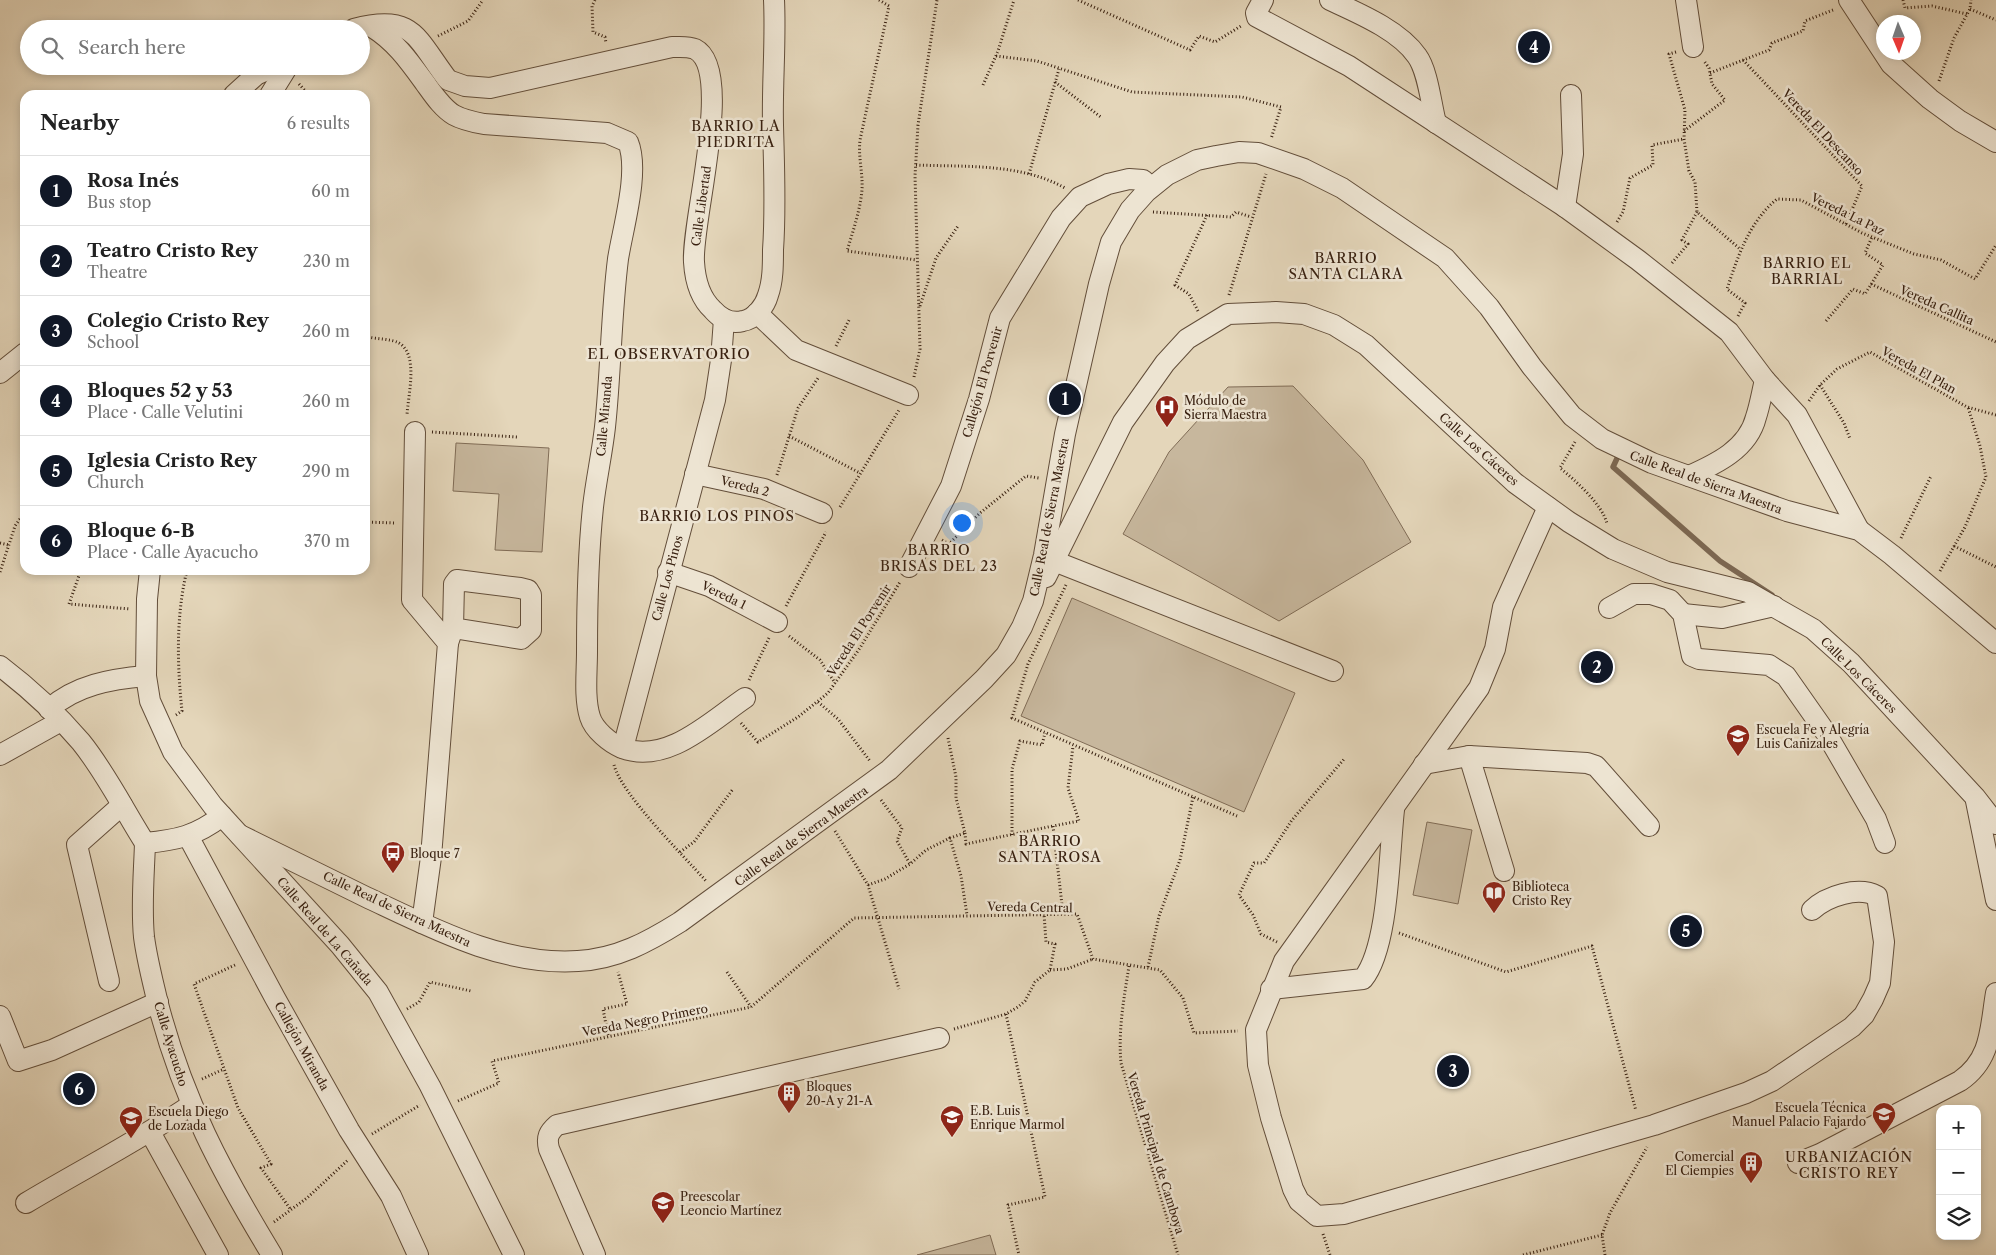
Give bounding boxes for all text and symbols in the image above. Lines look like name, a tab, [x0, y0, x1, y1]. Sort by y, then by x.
north arrow	[1876, 15, 1921, 60]
search box	[20, 20, 370, 75]
pin: 4	[1518, 28, 1550, 66]
icon: search	[38, 34, 66, 62]
text: Search here	[78, 36, 186, 59]
street label: Vereda El Descanso	[1779, 85, 1867, 178]
text: Nearby	[40, 110, 119, 135]
text: 6 results	[287, 113, 350, 133]
district label: BARRIO LA PIEDRITA	[691, 117, 781, 151]
street label: Calle Libertad	[688, 164, 714, 247]
text: Rosa Inés	[87, 169, 179, 192]
text: 1	[52, 181, 60, 201]
text: 60 m	[311, 181, 350, 201]
street label: Vereda La Paz	[1808, 189, 1887, 238]
text: Bus stop	[87, 192, 151, 212]
text: Teatro Cristo Rey	[87, 239, 258, 262]
district label: BARRIO SANTA CLARA	[1288, 249, 1404, 283]
text: 2	[51, 251, 61, 271]
text: 230 m	[303, 251, 350, 271]
district label: BARRIO EL BARRIAL	[1763, 254, 1851, 288]
text: Theatre	[87, 262, 148, 282]
street label: Vereda Callita	[1897, 282, 1977, 328]
text: Colegio Cristo Rey	[87, 309, 269, 332]
text: 3	[51, 321, 61, 341]
text: 260 m	[302, 321, 350, 341]
street label: Callejón El Porvenir	[959, 325, 1005, 439]
text: School	[87, 332, 139, 352]
street label: Vereda El Plan	[1878, 343, 1959, 397]
district label: EL OBSERVATORIO	[587, 344, 751, 363]
street label: Calle Miranda	[593, 374, 615, 457]
text: Bloques 52 y 53	[87, 379, 233, 402]
pin: 1	[1049, 380, 1081, 418]
text: 4	[51, 391, 61, 411]
text: 260 m	[302, 391, 350, 411]
place label: Módulo de Sierra Maestra	[1184, 393, 1267, 422]
hospital icon: Módulo de Sierra Maestra	[1154, 394, 1180, 428]
text: Place · Calle Velutini	[87, 402, 243, 422]
street label: Calle Los Cáceres	[1436, 409, 1522, 489]
street label: Calle Real de Sierra Maestra	[1026, 436, 1072, 598]
street label: Calle Real de Sierra Maestra	[1628, 447, 1785, 517]
text: Iglesia Cristo Rey	[87, 449, 257, 472]
text: 5	[52, 461, 60, 481]
text: 290 m	[302, 461, 350, 481]
text: Church	[87, 472, 144, 492]
street label: Vereda 2	[718, 472, 771, 499]
district label: BARRIO LOS PINOS	[639, 507, 795, 525]
your location	[949, 510, 975, 536]
text: Bloque 6-B	[87, 519, 195, 542]
text: 6	[51, 531, 61, 551]
text: 370 m	[304, 531, 350, 551]
street label: Calle Los Pinos	[648, 534, 686, 622]
district label: BARRIO BRISAS DEL 23	[880, 541, 998, 575]
text: Place · Calle Ayacucho	[87, 542, 258, 562]
street label: Vereda 1	[698, 577, 749, 612]
street label: Vereda El Porvenir	[823, 581, 894, 680]
street label: Calle Los Cáceres	[1818, 634, 1900, 716]
pin: 2	[1581, 648, 1613, 686]
place label: Escuela Fe y Alegría Luis Cañizales	[1756, 722, 1870, 751]
school or university icon: Escuela Fe y Alegría Luis Cañizales	[1725, 723, 1751, 757]
street label: Calle Real de Sierra Maestra	[731, 782, 871, 889]
district label: BARRIO SANTA ROSA	[998, 832, 1102, 866]
bus stop icon: Bloque 7	[380, 840, 406, 874]
place label: Bloque 7	[410, 846, 460, 861]
street label: Calle Real de Sierra Maestra	[321, 868, 474, 950]
street label: Calle Real de La Cañada	[274, 874, 377, 989]
place label: Biblioteca Cristo Rey	[1512, 879, 1572, 908]
library icon: Biblioteca Cristo Rey	[1481, 880, 1507, 914]
street label: Vereda Central	[986, 899, 1073, 915]
pin: 5	[1670, 912, 1702, 950]
street label: Callejón Miranda	[271, 999, 333, 1094]
street label: Calle Ayacucho	[151, 1000, 191, 1088]
street label: Vereda Negro Primero	[580, 1000, 709, 1040]
pin: 3	[1437, 1052, 1469, 1090]
street label: Vereda Principal de Camboya	[1124, 1069, 1188, 1236]
pin: 6	[63, 1070, 95, 1108]
place label: Bloques 20-A y 21-A	[806, 1079, 874, 1108]
building icon: Bloques 20-A y 21-A	[776, 1080, 802, 1114]
place label: Escuela Técnica Manuel Palacio Fajardo	[1732, 1100, 1867, 1129]
school or university icon: Escuela Técnica Manuel Palacio Fajardo	[1871, 1101, 1897, 1135]
place label: E.B. Luis Enrique Marmol	[970, 1103, 1065, 1132]
place label: Escuela Diego de Lozada	[148, 1104, 229, 1133]
school or university icon: E.B. Luis Enrique Marmol	[939, 1104, 965, 1138]
school or university icon: Escuela Diego de Lozada	[118, 1105, 144, 1139]
map controls	[1936, 1105, 1981, 1240]
button: +	[1936, 1105, 1981, 1150]
district label: URBANIZACIÓN CRISTO REY	[1785, 1147, 1913, 1182]
place label: Comercial El Ciempies	[1665, 1149, 1734, 1178]
building icon: Comercial El Ciempies	[1738, 1150, 1764, 1184]
button: −	[1936, 1150, 1981, 1195]
place label: Preescolar Leoncio Martínez	[680, 1189, 782, 1218]
school or university icon: Preescolar Leoncio Martínez	[650, 1190, 676, 1224]
button: layers	[1936, 1195, 1981, 1240]

